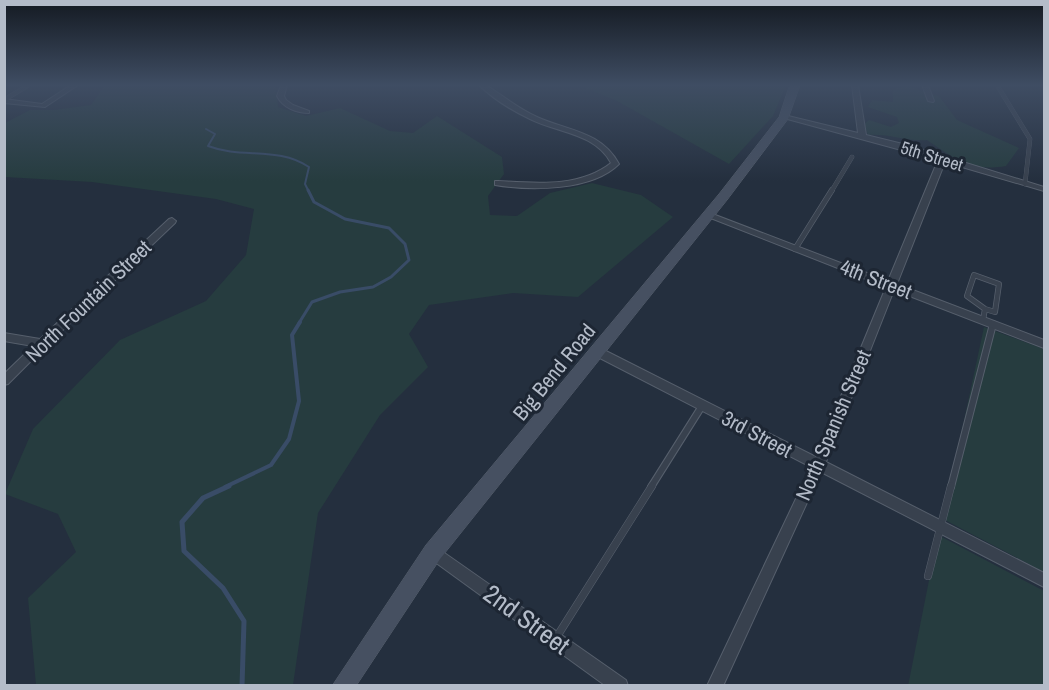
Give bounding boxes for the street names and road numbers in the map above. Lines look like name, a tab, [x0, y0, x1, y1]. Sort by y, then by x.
street label: 5th Street	[898, 135, 966, 177]
street label: North Fountain Street	[19, 233, 157, 369]
street label: 4th Street	[836, 252, 916, 306]
street label: Big Bend Road	[506, 317, 602, 427]
street label: North Spanish Street	[788, 345, 878, 505]
street label: 3rd Street	[717, 403, 797, 465]
street label: 2nd Street	[477, 576, 577, 662]

